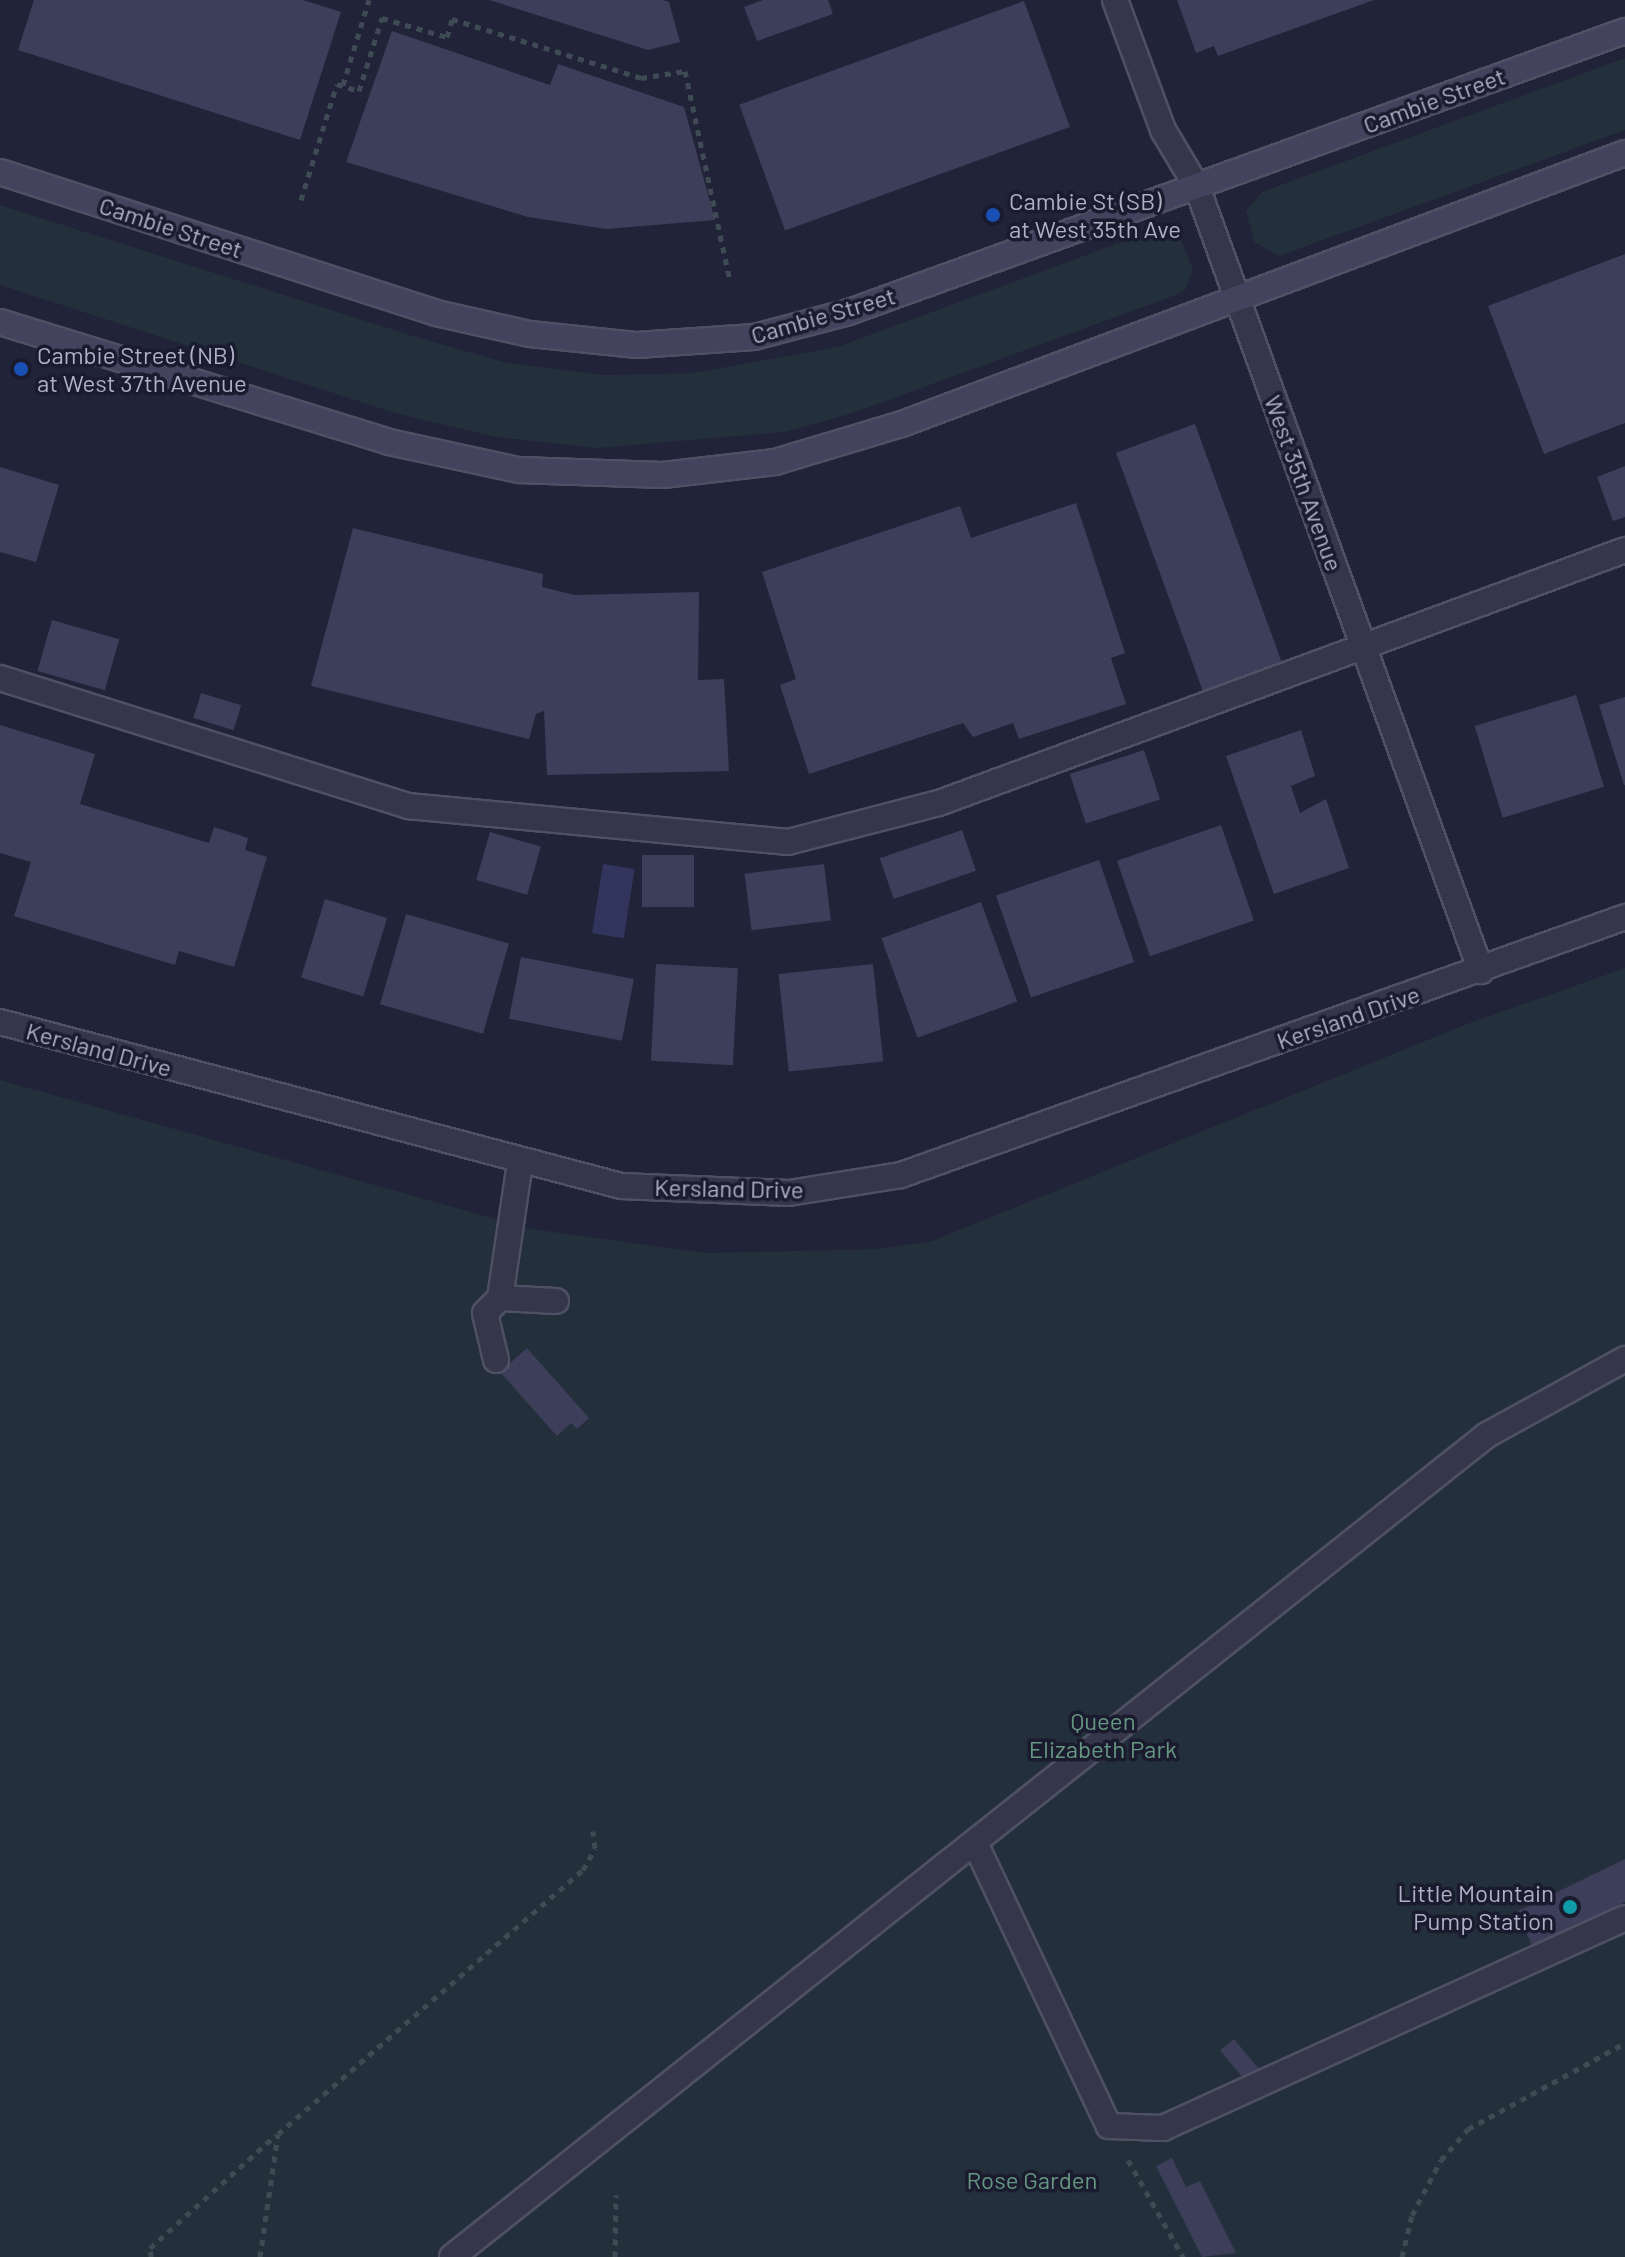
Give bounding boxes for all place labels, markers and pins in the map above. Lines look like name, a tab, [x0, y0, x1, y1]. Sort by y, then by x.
place label: Cambie St (SB) at West 35th Ave	[1009, 187, 1181, 243]
marker: Cambie St (SB) at West 35th Ave	[984, 206, 1002, 224]
place label: Cambie Street (NB) at West 37th Avenue	[37, 341, 247, 397]
marker: Cambie Street (NB) at West 37th Avenue	[12, 360, 30, 378]
place label: Little Mountain Pump Station	[1398, 1879, 1554, 1935]
marker: Little Mountain Pump Station	[1561, 1898, 1579, 1916]

